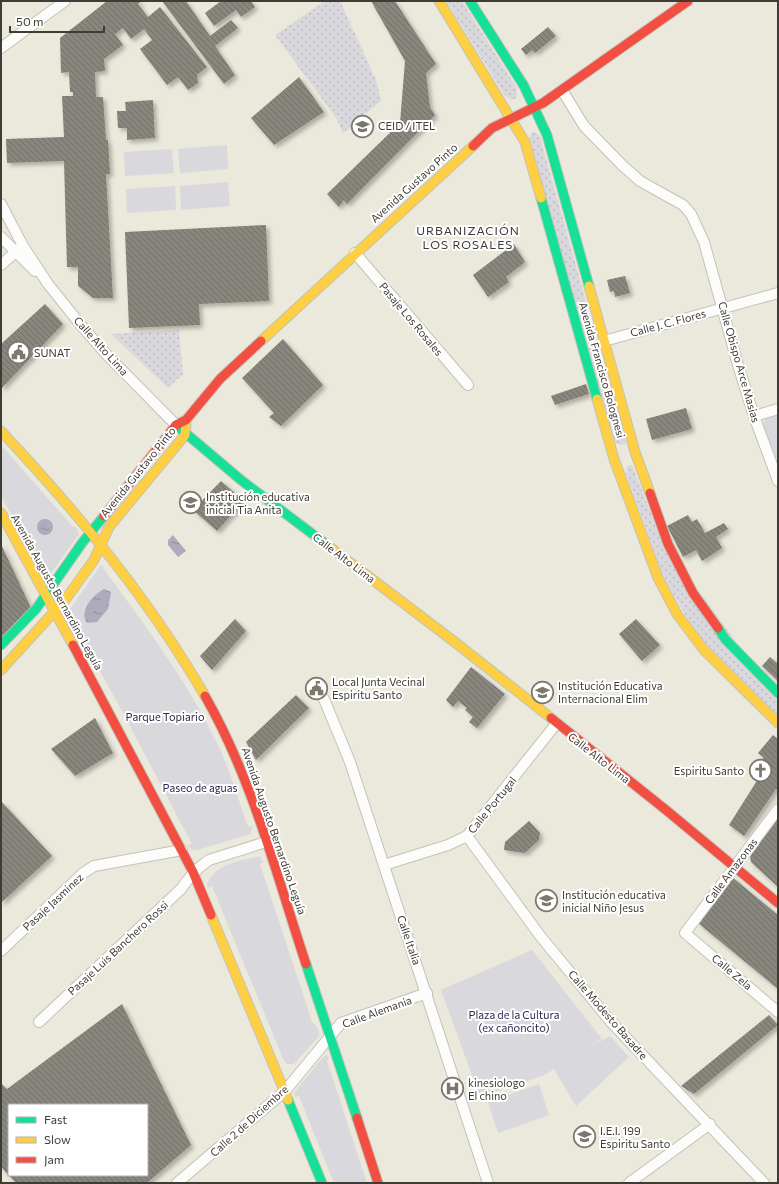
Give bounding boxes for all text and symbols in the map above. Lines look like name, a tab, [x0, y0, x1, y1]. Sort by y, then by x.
scale bar	[10, 8, 104, 34]
text: 50 m	[16, 14, 44, 28]
school or university icon: CEID / ITEL	[350, 113, 376, 139]
place label: CEID / ITEL	[378, 119, 435, 132]
street label: Avenida Gustavo Pinto	[368, 140, 460, 225]
district label: URBANIZACIÓN LOS ROSALES	[416, 223, 520, 251]
street label: Pasaje Los Rosales	[377, 279, 446, 358]
street label: Avenida Francisco Bolognesi	[577, 300, 628, 439]
street label: Calle Obispo Arce Masias	[716, 300, 763, 424]
street label: Calle J. C. Flores	[629, 306, 707, 340]
street label: Calle Alto Lima	[72, 314, 131, 378]
public building icon: SUNAT	[6, 340, 32, 366]
place label: SUNAT	[34, 346, 70, 359]
street label: Avenida Gustavo Pinto	[97, 424, 178, 519]
school or university icon: Institución educativa inicial Tia Anita	[178, 490, 204, 516]
place label: Institución educativa inicial Tia Anita	[206, 490, 310, 516]
street label: Avenida Augusto Bernardino Leguía	[9, 512, 106, 672]
street label: Calle Alto Lima	[311, 530, 378, 585]
public building icon: Local Junta Vecinal Espiritu Santo	[304, 675, 330, 701]
place label: Local Junta Vecinal Espiritu Santo	[332, 675, 425, 701]
school or university icon: Institución Educativa Internacional Elim	[529, 679, 555, 705]
place label: Institución Educativa Internacional Elim	[558, 679, 662, 705]
park label: Parque Topiario	[126, 710, 205, 723]
street label: Calle Alto Lima	[566, 729, 633, 786]
street label: Avenida Augusto Bernardino Leguía	[240, 745, 309, 916]
church icon: Espiritu Santo	[747, 758, 773, 784]
place label: Espiritu Santo	[674, 764, 744, 777]
street label: Calle Portugal	[465, 774, 519, 836]
park label: Paseo de aguas	[162, 781, 238, 794]
street label: Calle Amazonas	[702, 835, 760, 906]
street label: Pasaje Jasminez	[20, 870, 87, 934]
school or university icon: Institución educativa inicial Niño Jesus	[533, 888, 559, 914]
place label: Institución educativa inicial Niño Jesus	[562, 888, 666, 915]
street label: Pasaje Luis Banchero Rossi	[65, 898, 171, 998]
street label: Calle Italia	[395, 913, 424, 966]
street label: Calle Zela	[710, 951, 755, 992]
street label: Calle Modesto Basadre	[566, 967, 651, 1062]
street label: Calle Alemania	[340, 993, 413, 1030]
park label: Plaza de la Cultura (ex cañoncito)	[469, 1008, 559, 1034]
hospital icon: kinesiologo El chino	[439, 1076, 465, 1102]
place label: kinesiologo El chino	[468, 1076, 526, 1102]
street label: Calle 2 de Diciembre	[207, 1082, 290, 1159]
legend	[8, 1104, 148, 1176]
text: Fast	[44, 1112, 67, 1126]
school or university icon: I.E.I. 199 Espiritu Santo	[572, 1124, 598, 1150]
place label: I.E.I. 199 Espiritu Santo	[600, 1124, 671, 1150]
text: Slow	[44, 1132, 71, 1146]
text: Jam	[44, 1152, 64, 1167]

